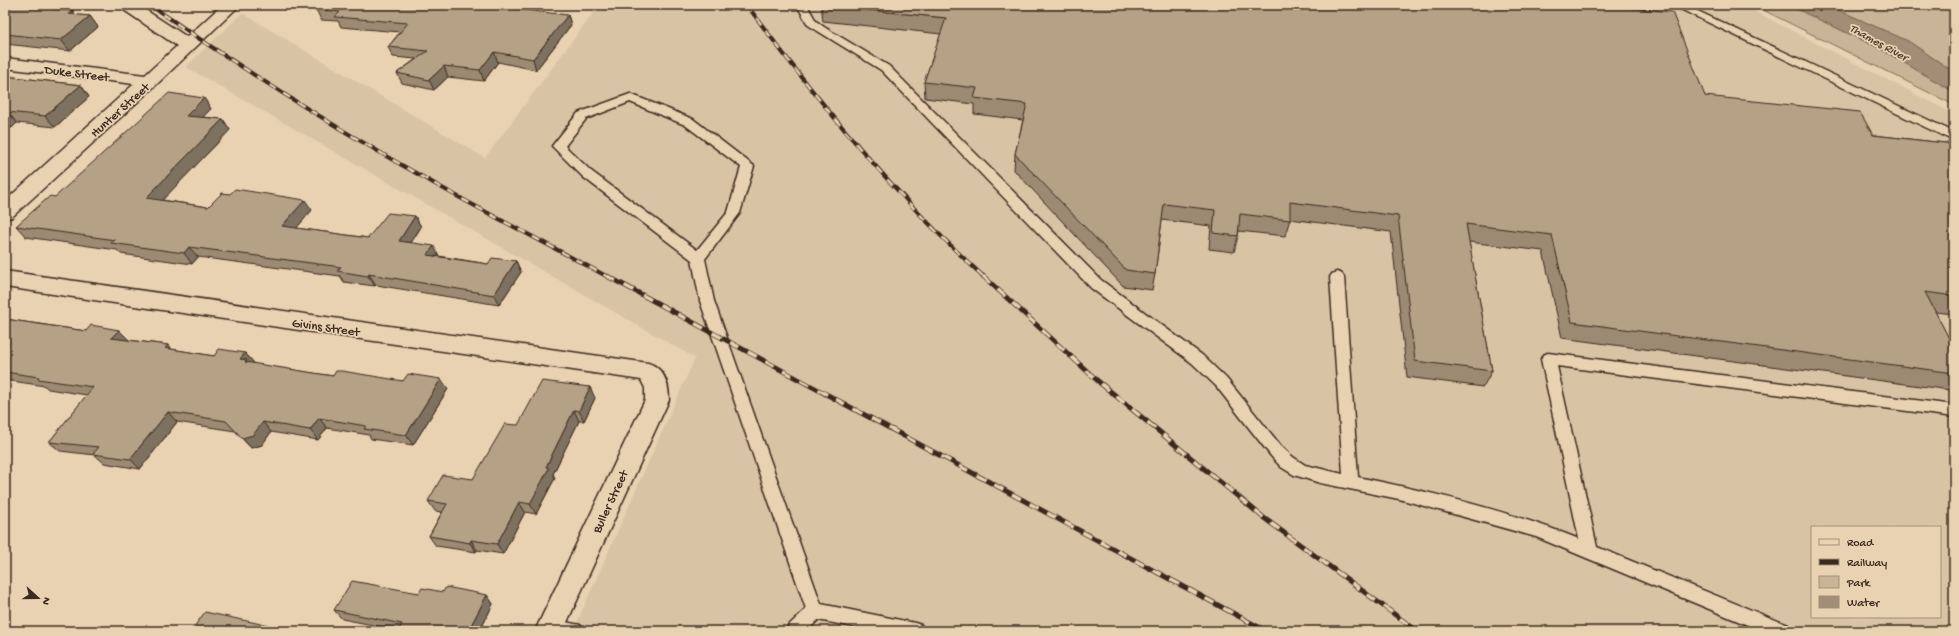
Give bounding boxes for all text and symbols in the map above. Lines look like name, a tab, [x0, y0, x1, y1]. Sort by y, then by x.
water label: Thames River	[1847, 22, 1912, 67]
street label: Duke Street	[43, 63, 111, 86]
street label: Hunter Street	[88, 79, 154, 141]
street label: Givins Street	[291, 316, 362, 341]
street label: Buller Street	[590, 467, 633, 537]
legend	[1811, 526, 1941, 618]
text: Road	[1847, 537, 1874, 551]
text: Railway	[1847, 557, 1887, 571]
text: Park	[1846, 577, 1872, 591]
north arrow	[18, 578, 58, 618]
text: N	[39, 595, 52, 606]
text: Water	[1847, 597, 1881, 611]

